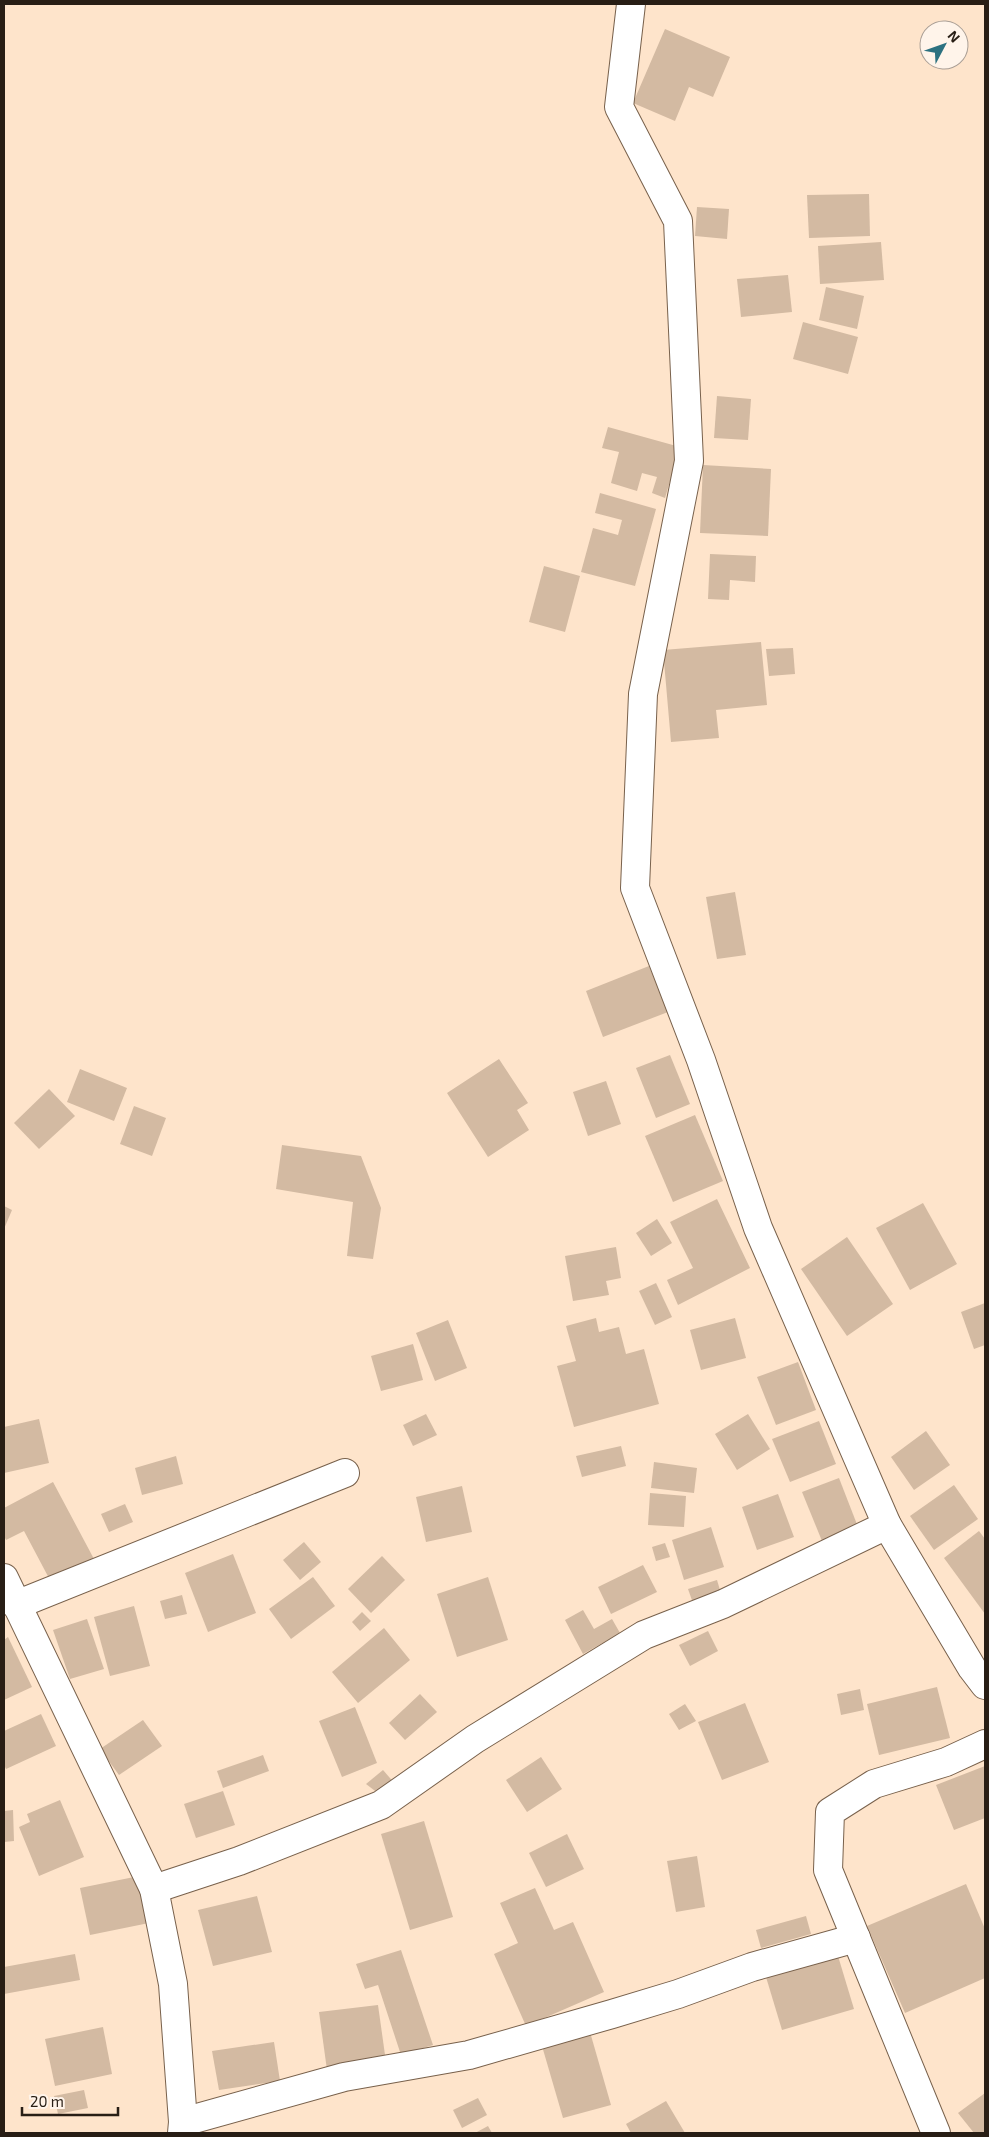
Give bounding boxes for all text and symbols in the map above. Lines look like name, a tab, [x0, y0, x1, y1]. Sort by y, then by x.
north arrow	[919, 20, 969, 70]
text: N	[944, 27, 964, 46]
scale bar	[22, 2084, 119, 2116]
text: 20 m	[30, 2092, 64, 2110]

